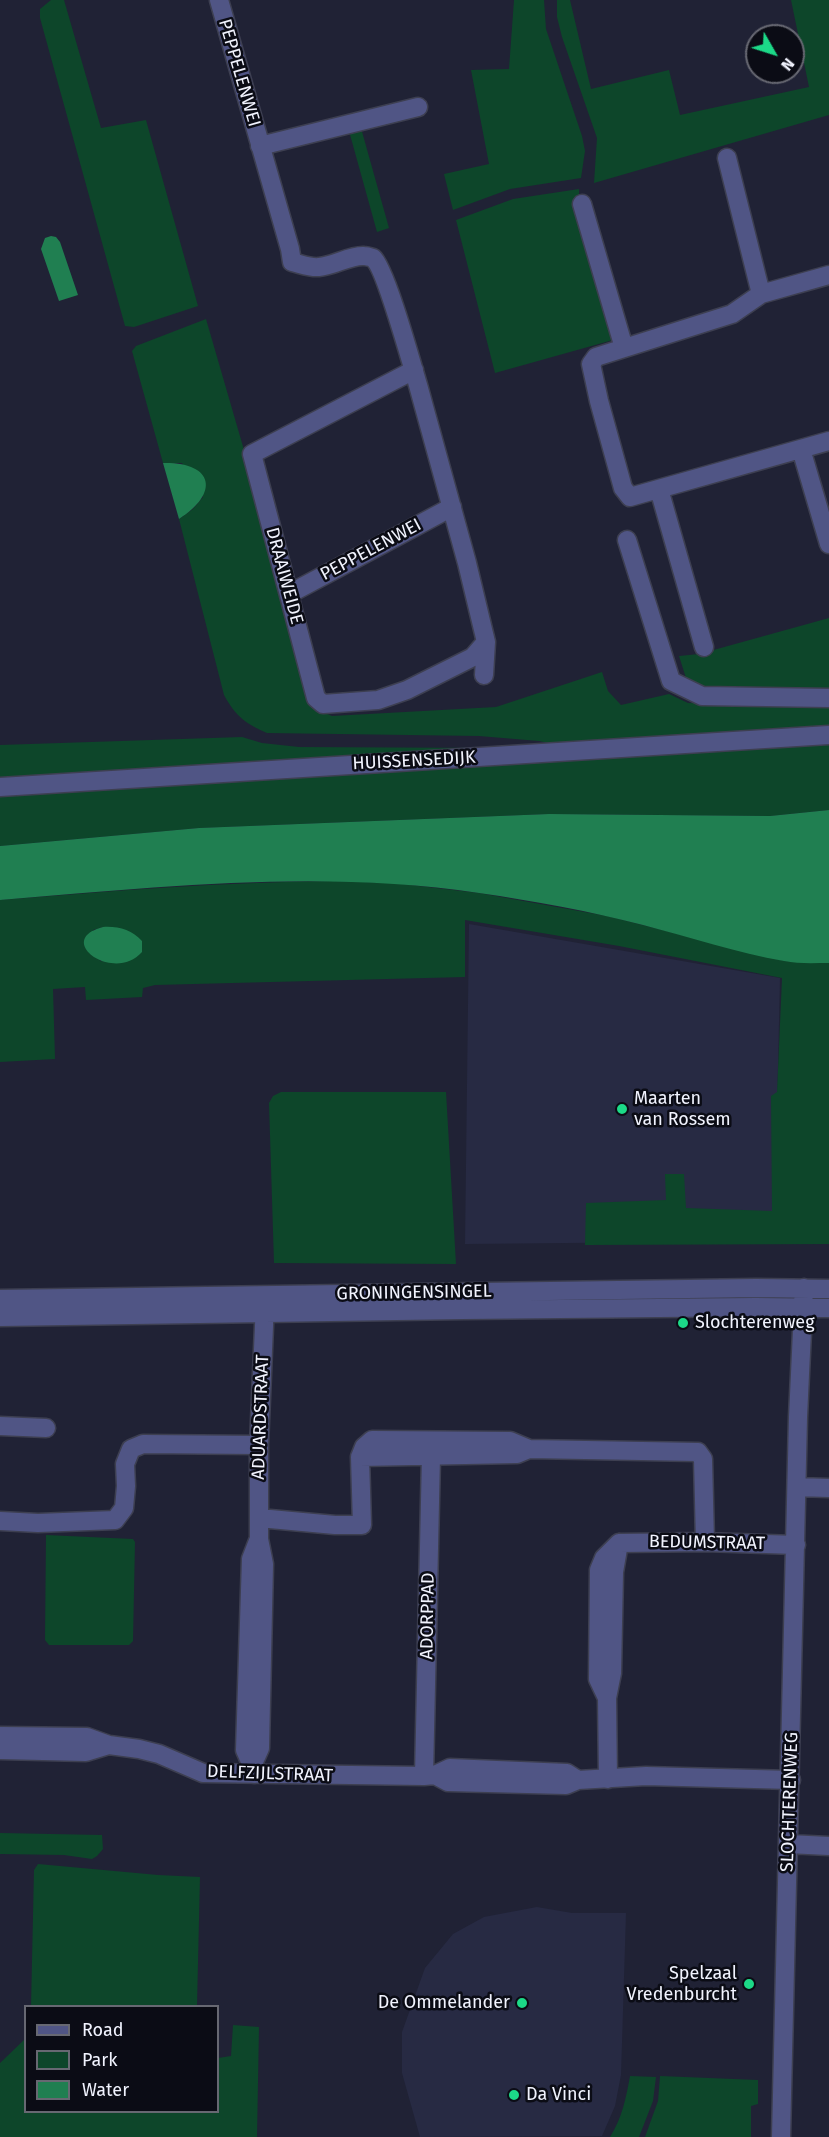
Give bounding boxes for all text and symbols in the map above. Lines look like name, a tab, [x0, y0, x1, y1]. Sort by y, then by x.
street label: PEPPELENWEI	[213, 17, 265, 129]
north arrow	[745, 24, 805, 84]
text: N	[777, 54, 799, 74]
street label: PEPPELENWEI	[317, 514, 425, 586]
street label: DRAAIWEIDE	[261, 525, 307, 627]
street label: HUISSENSEDIJK	[352, 747, 476, 775]
place label: Maarten van Rossem	[634, 1088, 731, 1130]
marker: Maarten van Rossem	[615, 1102, 629, 1116]
street label: GRONINGENSINGEL	[336, 1281, 492, 1305]
place label: Slochterenweg	[695, 1312, 815, 1334]
marker: Slochterenweg	[676, 1316, 690, 1330]
street label: ADUARDSTRAAT	[248, 1354, 274, 1480]
street label: BEDUMSTRAAT	[649, 1531, 765, 1555]
street label: ADORPPAD	[416, 1572, 440, 1660]
street label: SLOCHTERENWEG	[777, 1732, 803, 1872]
street label: DELFZIJLSTRAAT	[207, 1761, 333, 1787]
place label: Spelzaal Vredenburcht	[627, 1963, 737, 2006]
marker: Spelzaal Vredenburcht	[742, 1977, 756, 1991]
place label: De Ommelander	[378, 1992, 510, 2014]
marker: De Ommelander	[515, 1996, 529, 2010]
legend	[24, 2005, 219, 2113]
text: Road	[82, 2019, 124, 2041]
text: Park	[82, 2049, 117, 2071]
text: Water	[82, 2079, 129, 2101]
place label: Da Vinci	[526, 2084, 591, 2106]
marker: Da Vinci	[507, 2088, 521, 2102]

